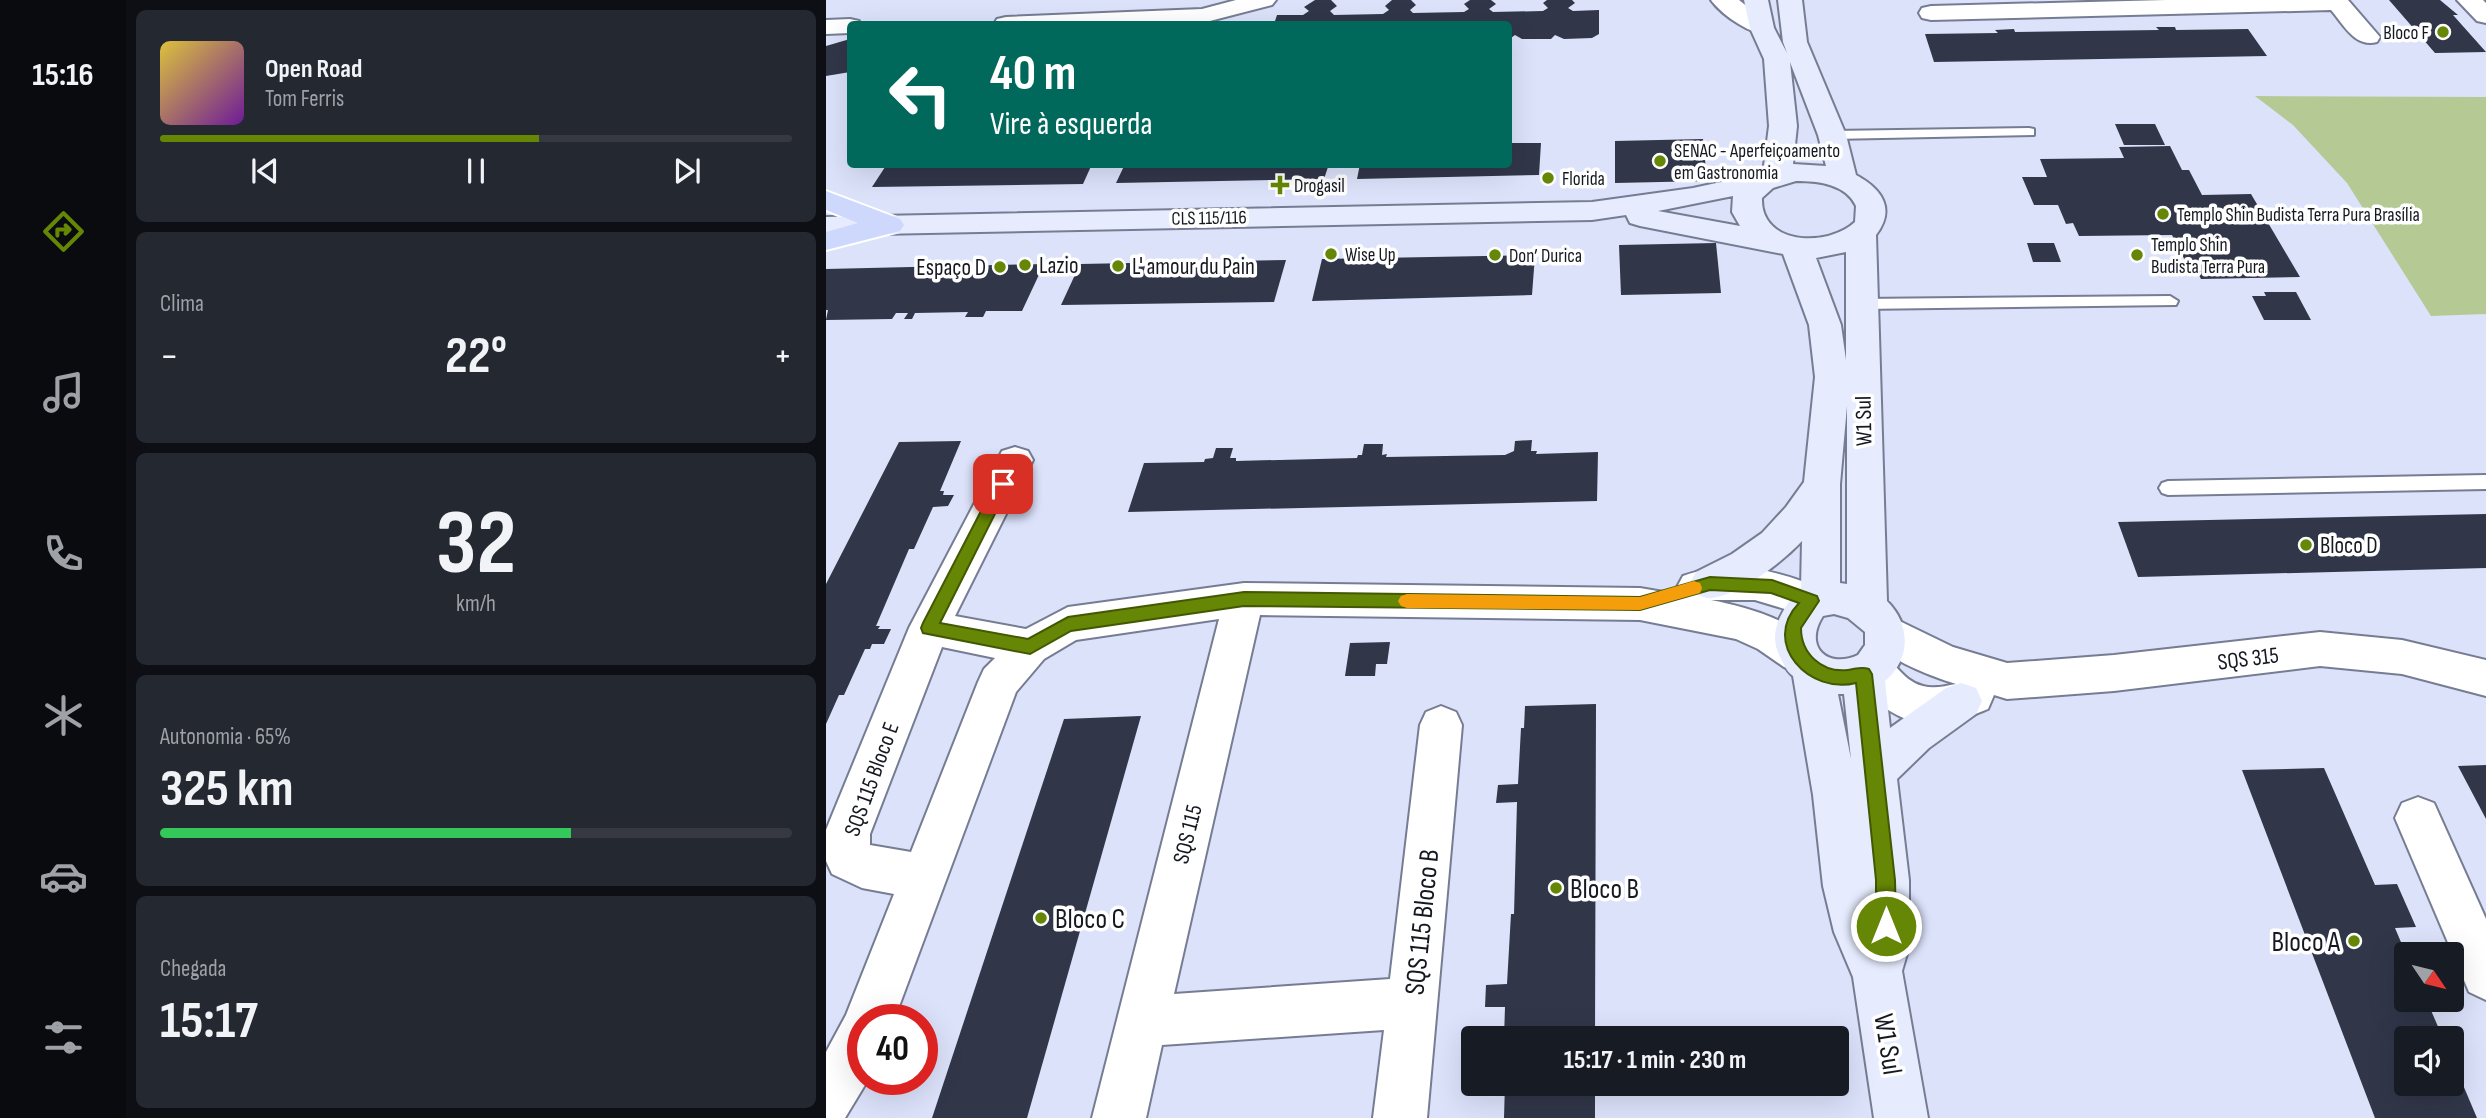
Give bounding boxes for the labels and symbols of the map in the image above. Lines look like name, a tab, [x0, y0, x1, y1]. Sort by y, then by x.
place label: Bloco F	[2383, 22, 2429, 45]
marker: Bloco F	[2435, 24, 2451, 40]
place label: SENAC - Aperfeiçoamento em Gastronomia	[1674, 140, 1840, 185]
marker: SENAC - Aperfeiçoamento em Gastronomia	[1652, 153, 1668, 169]
place label: Florida	[1562, 168, 1605, 191]
marker: Florida	[1540, 170, 1556, 186]
place label: Drogasil	[1294, 175, 1345, 198]
marker: Drogasil	[1272, 177, 1288, 193]
place label: Templo Shin Budista Terra Pura Brasília	[2177, 204, 2420, 227]
street label: CLS 115/116	[1171, 206, 1247, 231]
marker: Templo Shin Budista Terra Pura Brasília	[2155, 206, 2171, 222]
place label: Templo Shin Budista Terra Pura	[2151, 234, 2265, 279]
place label: Wise Up	[1345, 244, 1396, 267]
place label: Don’ Durica	[1509, 245, 1582, 268]
marker: Wise Up	[1323, 246, 1339, 262]
marker: Don’ Durica	[1487, 247, 1503, 263]
marker: Templo Shin Budista Terra Pura	[2129, 247, 2145, 263]
place label: Lazio	[1039, 252, 1078, 280]
place label: L' amour du Pain	[1132, 253, 1255, 281]
place label: Espaço D	[916, 254, 986, 282]
marker: Lazio	[1017, 257, 1033, 273]
marker: L' amour du Pain	[1110, 258, 1126, 274]
marker: Espaço D	[992, 259, 1008, 275]
street label: W1 Sul	[1850, 396, 1878, 446]
pin	[973, 454, 1033, 514]
place label: Bloco D	[2320, 532, 2378, 560]
marker: Bloco D	[2298, 537, 2314, 553]
street label: SQS 315	[2216, 641, 2280, 677]
street label: SQS 115 Bloco E	[838, 718, 906, 840]
street label: SQS 115	[1167, 802, 1209, 867]
street label: SQS 115 Bloco B	[1398, 848, 1447, 997]
place label: Bloco B	[1570, 873, 1639, 906]
marker: Bloco B	[1548, 880, 1564, 896]
position arrow	[1849, 889, 1923, 963]
place label: Bloco C	[1055, 903, 1125, 936]
marker: Bloco C	[1033, 910, 1049, 926]
place label: Bloco A	[2272, 926, 2341, 959]
marker: Bloco A	[2346, 933, 2362, 949]
north arrow	[2394, 942, 2464, 1012]
speed limit sign: 40	[847, 1004, 938, 1095]
street label: W1 Sul	[1866, 1011, 1909, 1077]

